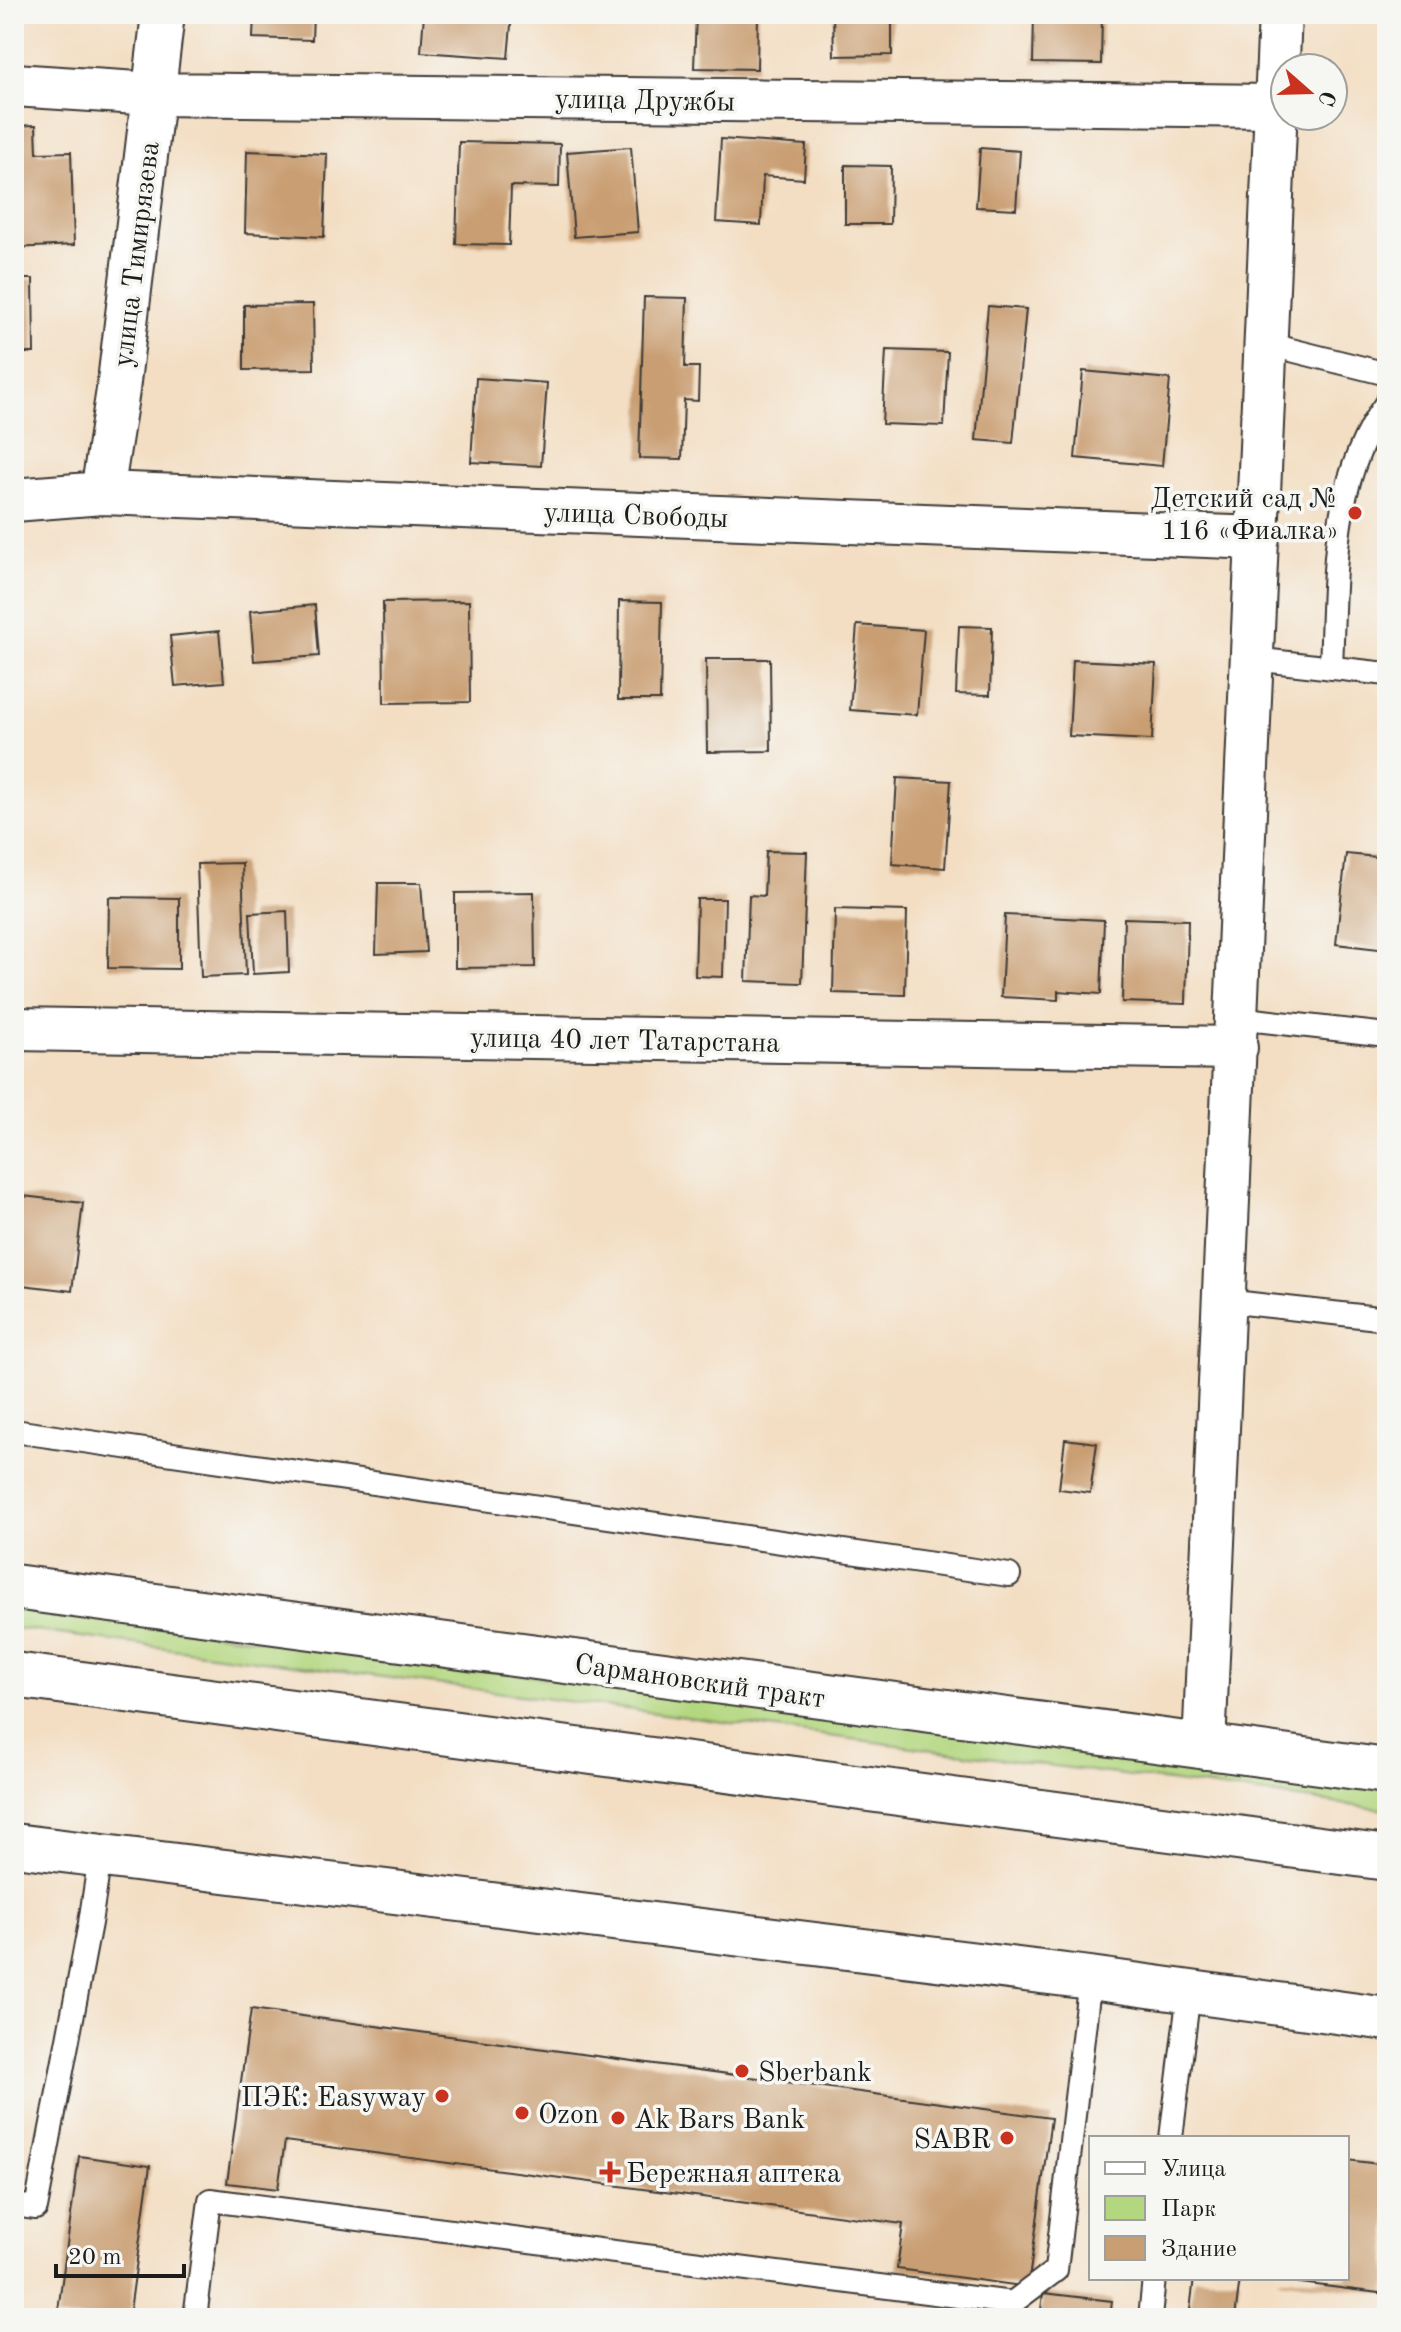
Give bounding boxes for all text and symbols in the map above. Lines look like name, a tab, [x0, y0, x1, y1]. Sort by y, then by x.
north arrow	[1269, 52, 1349, 132]
street label: улица Дружбы	[554, 86, 735, 118]
text: С	[1313, 88, 1339, 109]
street label: улица Тимирязева	[110, 140, 166, 369]
place label: Детский сад № 116 «Фиалка»	[1150, 486, 1339, 546]
street label: улица Свободы	[543, 500, 729, 534]
marker: Детский сад № 116 «Фиалка»	[1346, 504, 1364, 522]
street label: улица 40 лет Татарстана	[470, 1025, 780, 1059]
street label: Сармановский тракт	[572, 1652, 827, 1714]
place label: Sberbank	[758, 2060, 872, 2088]
marker: Sberbank	[733, 2062, 751, 2080]
place label: ПЭК: Easyway	[241, 2085, 426, 2113]
marker: ПЭК: Easyway	[433, 2087, 451, 2105]
place label: Ozon	[538, 2102, 599, 2130]
marker: Ozon	[513, 2104, 531, 2122]
place label: Ak Bars Bank	[634, 2107, 805, 2135]
marker: Ak Bars Bank	[609, 2109, 627, 2127]
place label: SABR	[914, 2127, 991, 2155]
marker: SABR	[998, 2129, 1016, 2147]
legend	[1089, 2136, 1349, 2280]
text: Улица	[1161, 2158, 1226, 2182]
place label: Бережная аптека	[626, 2161, 841, 2189]
marker: Бережная аптека	[601, 2163, 619, 2181]
text: Парк	[1161, 2198, 1216, 2222]
scale bar	[56, 2228, 184, 2278]
text: Здание	[1161, 2238, 1237, 2262]
text: 20 m	[68, 2246, 122, 2270]

